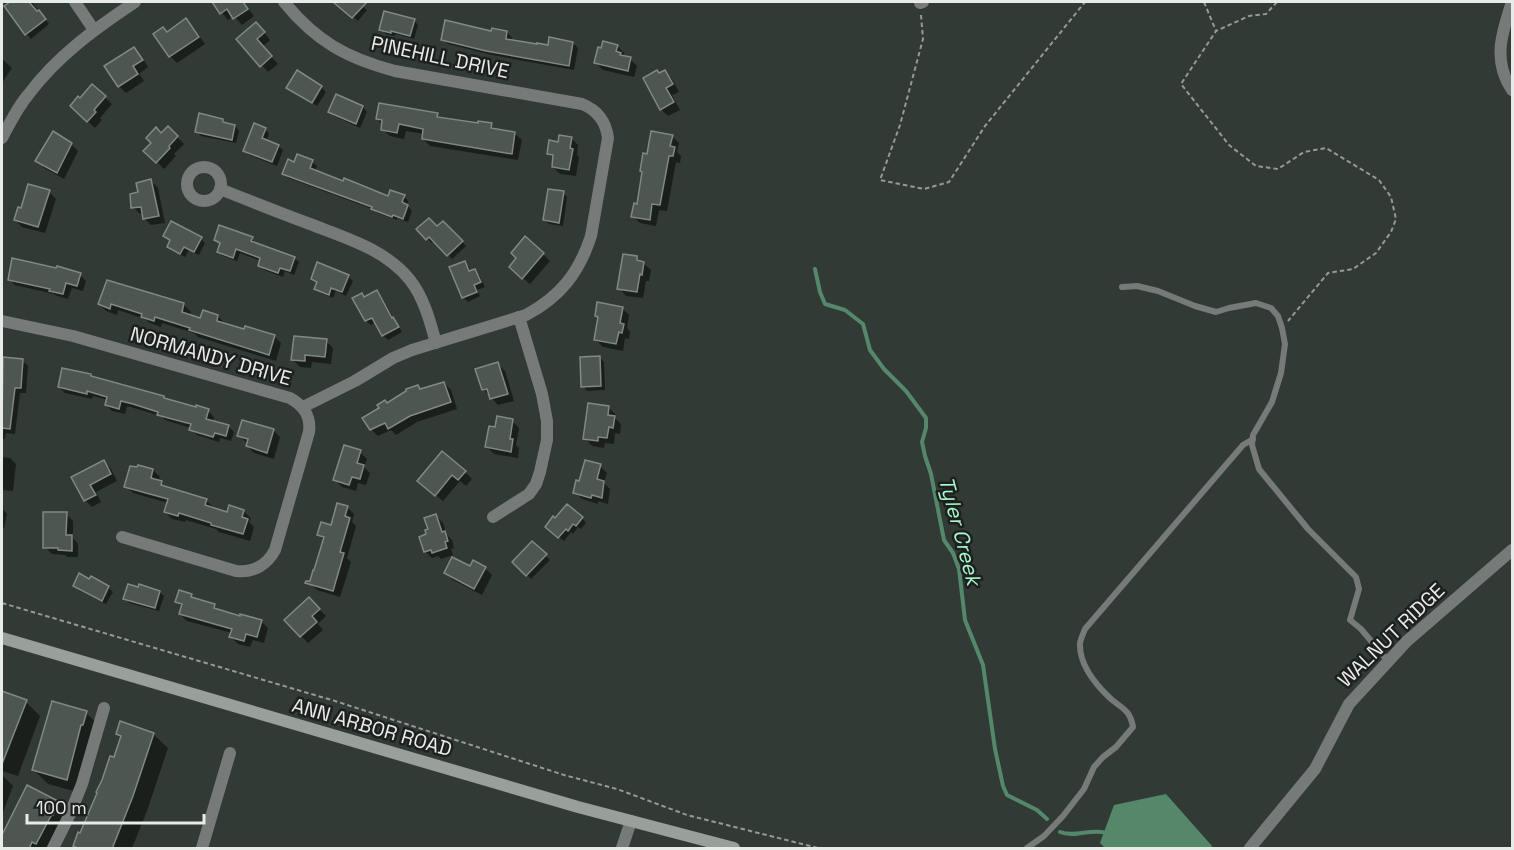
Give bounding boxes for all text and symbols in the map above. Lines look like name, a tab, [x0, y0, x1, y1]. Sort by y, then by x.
street label: PINEHILL DRIVE	[369, 30, 511, 84]
street label: NORMANDY DRIVE	[127, 321, 295, 391]
water label: Tyler Creek	[933, 473, 989, 591]
street label: WALNUT RIDGE	[1332, 577, 1450, 693]
street label: ANN ARBOR ROAD	[289, 692, 455, 762]
scale bar	[27, 787, 204, 825]
text: 100 m	[36, 796, 87, 819]

